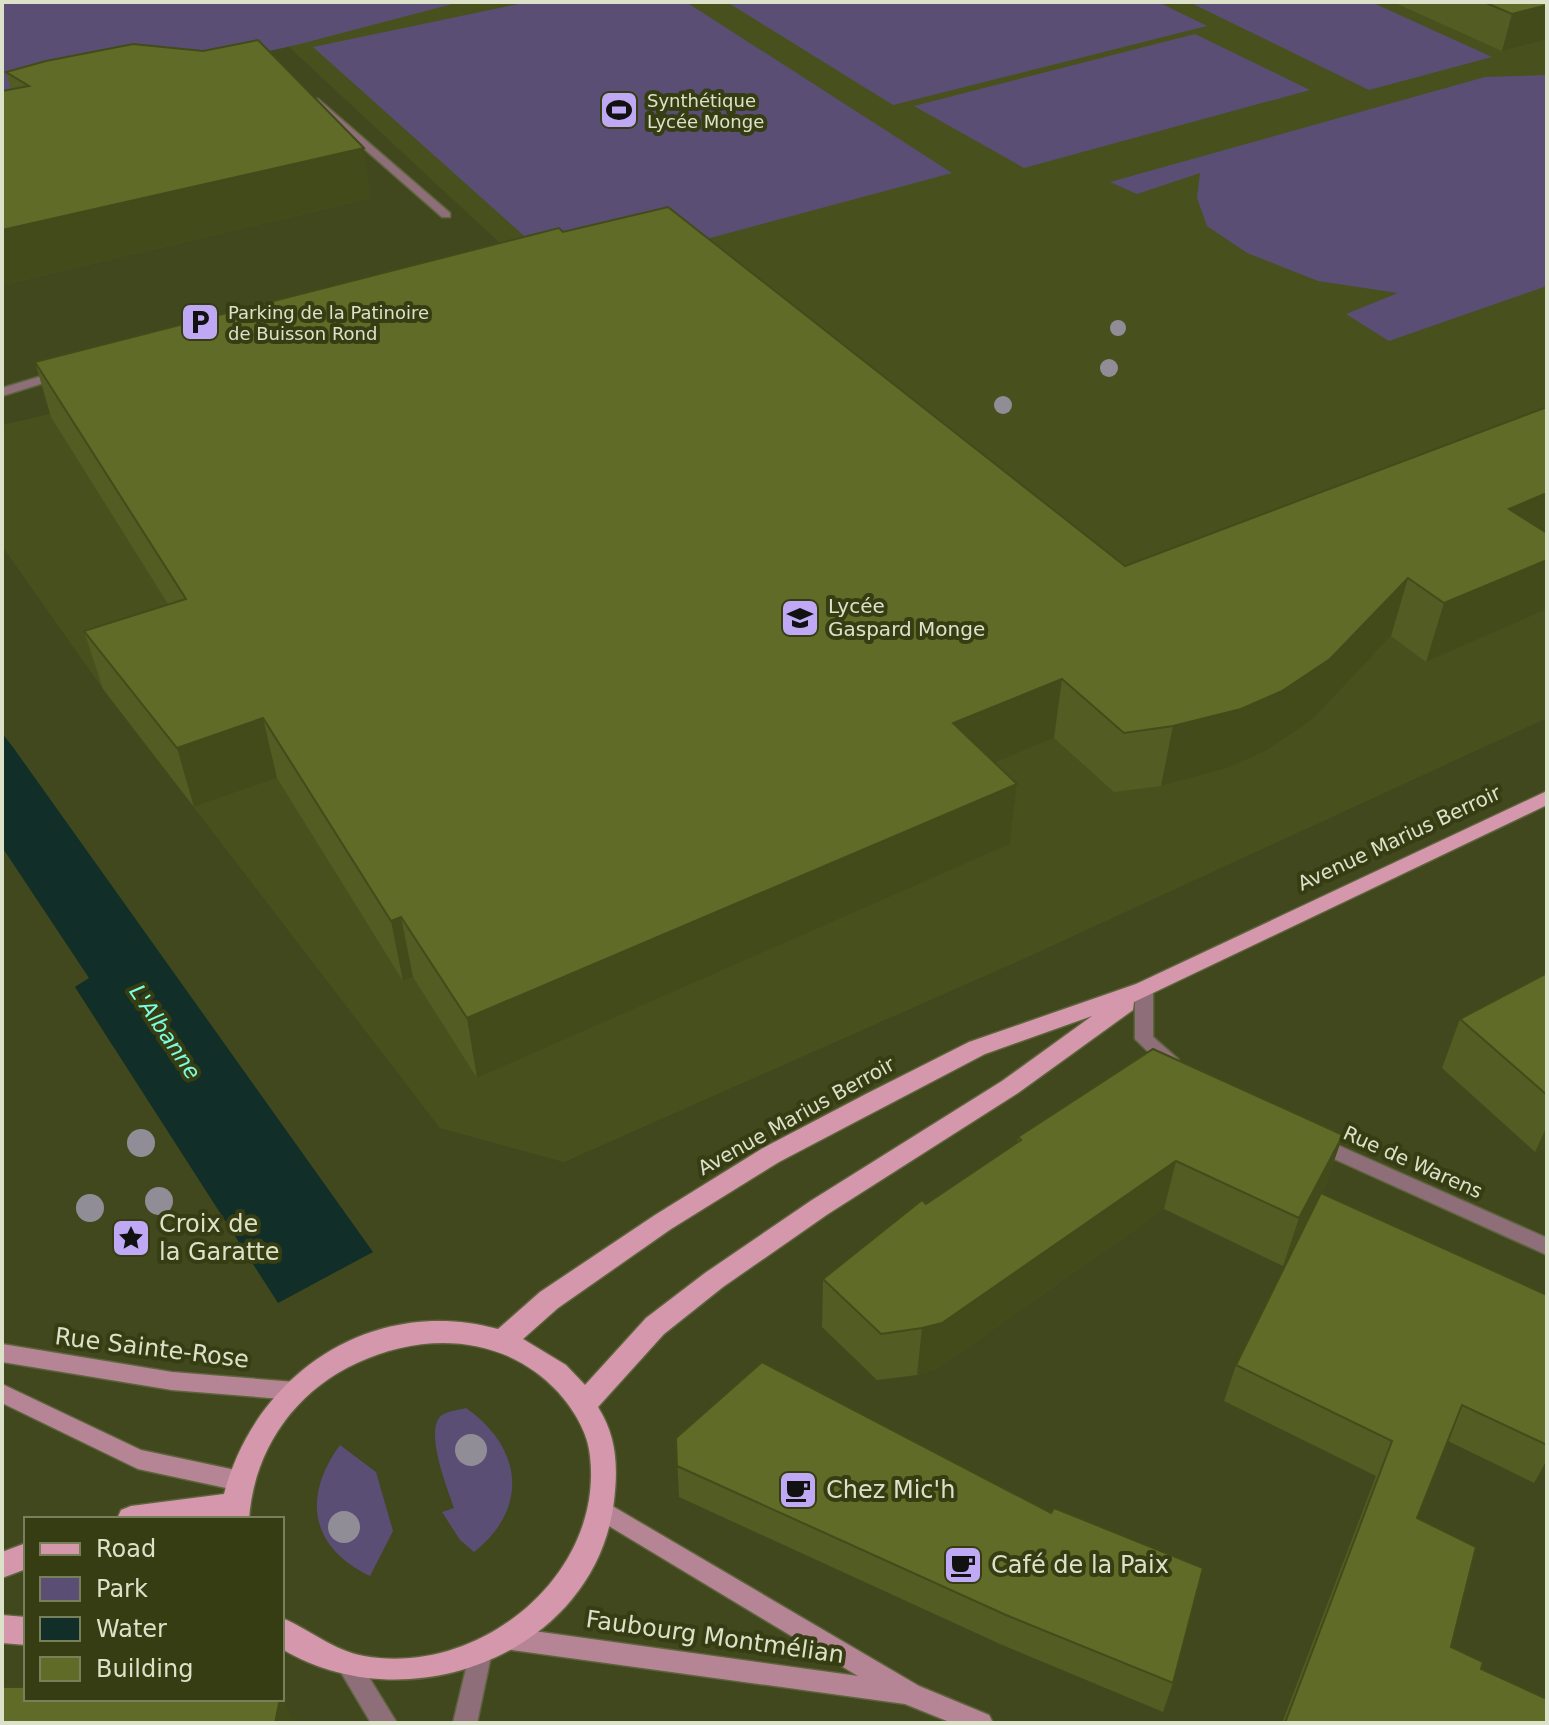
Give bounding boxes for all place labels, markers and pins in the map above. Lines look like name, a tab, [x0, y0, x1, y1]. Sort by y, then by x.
sports icon: Synthétique Lycée Monge	[598, 89, 640, 131]
place label: Synthétique Lycée Monge	[647, 90, 764, 132]
parking icon: Parking de la Patinoire de Buisson Rond	[179, 301, 221, 343]
place label: Parking de la Patinoire de Buisson Rond	[228, 302, 429, 344]
place label: Lycée Gaspard Monge	[828, 594, 985, 641]
school or university icon: Lycée Gaspard Monge	[779, 597, 821, 639]
place label: Croix de la Garatte	[159, 1210, 279, 1266]
place icon: Croix de la Garatte	[110, 1217, 152, 1259]
cafe icon: Chez Mic'h	[777, 1469, 819, 1511]
place label: Chez Mic'h	[826, 1476, 955, 1504]
cafe icon: Café de la Paix	[942, 1544, 984, 1586]
place label: Café de la Paix	[991, 1551, 1169, 1579]

